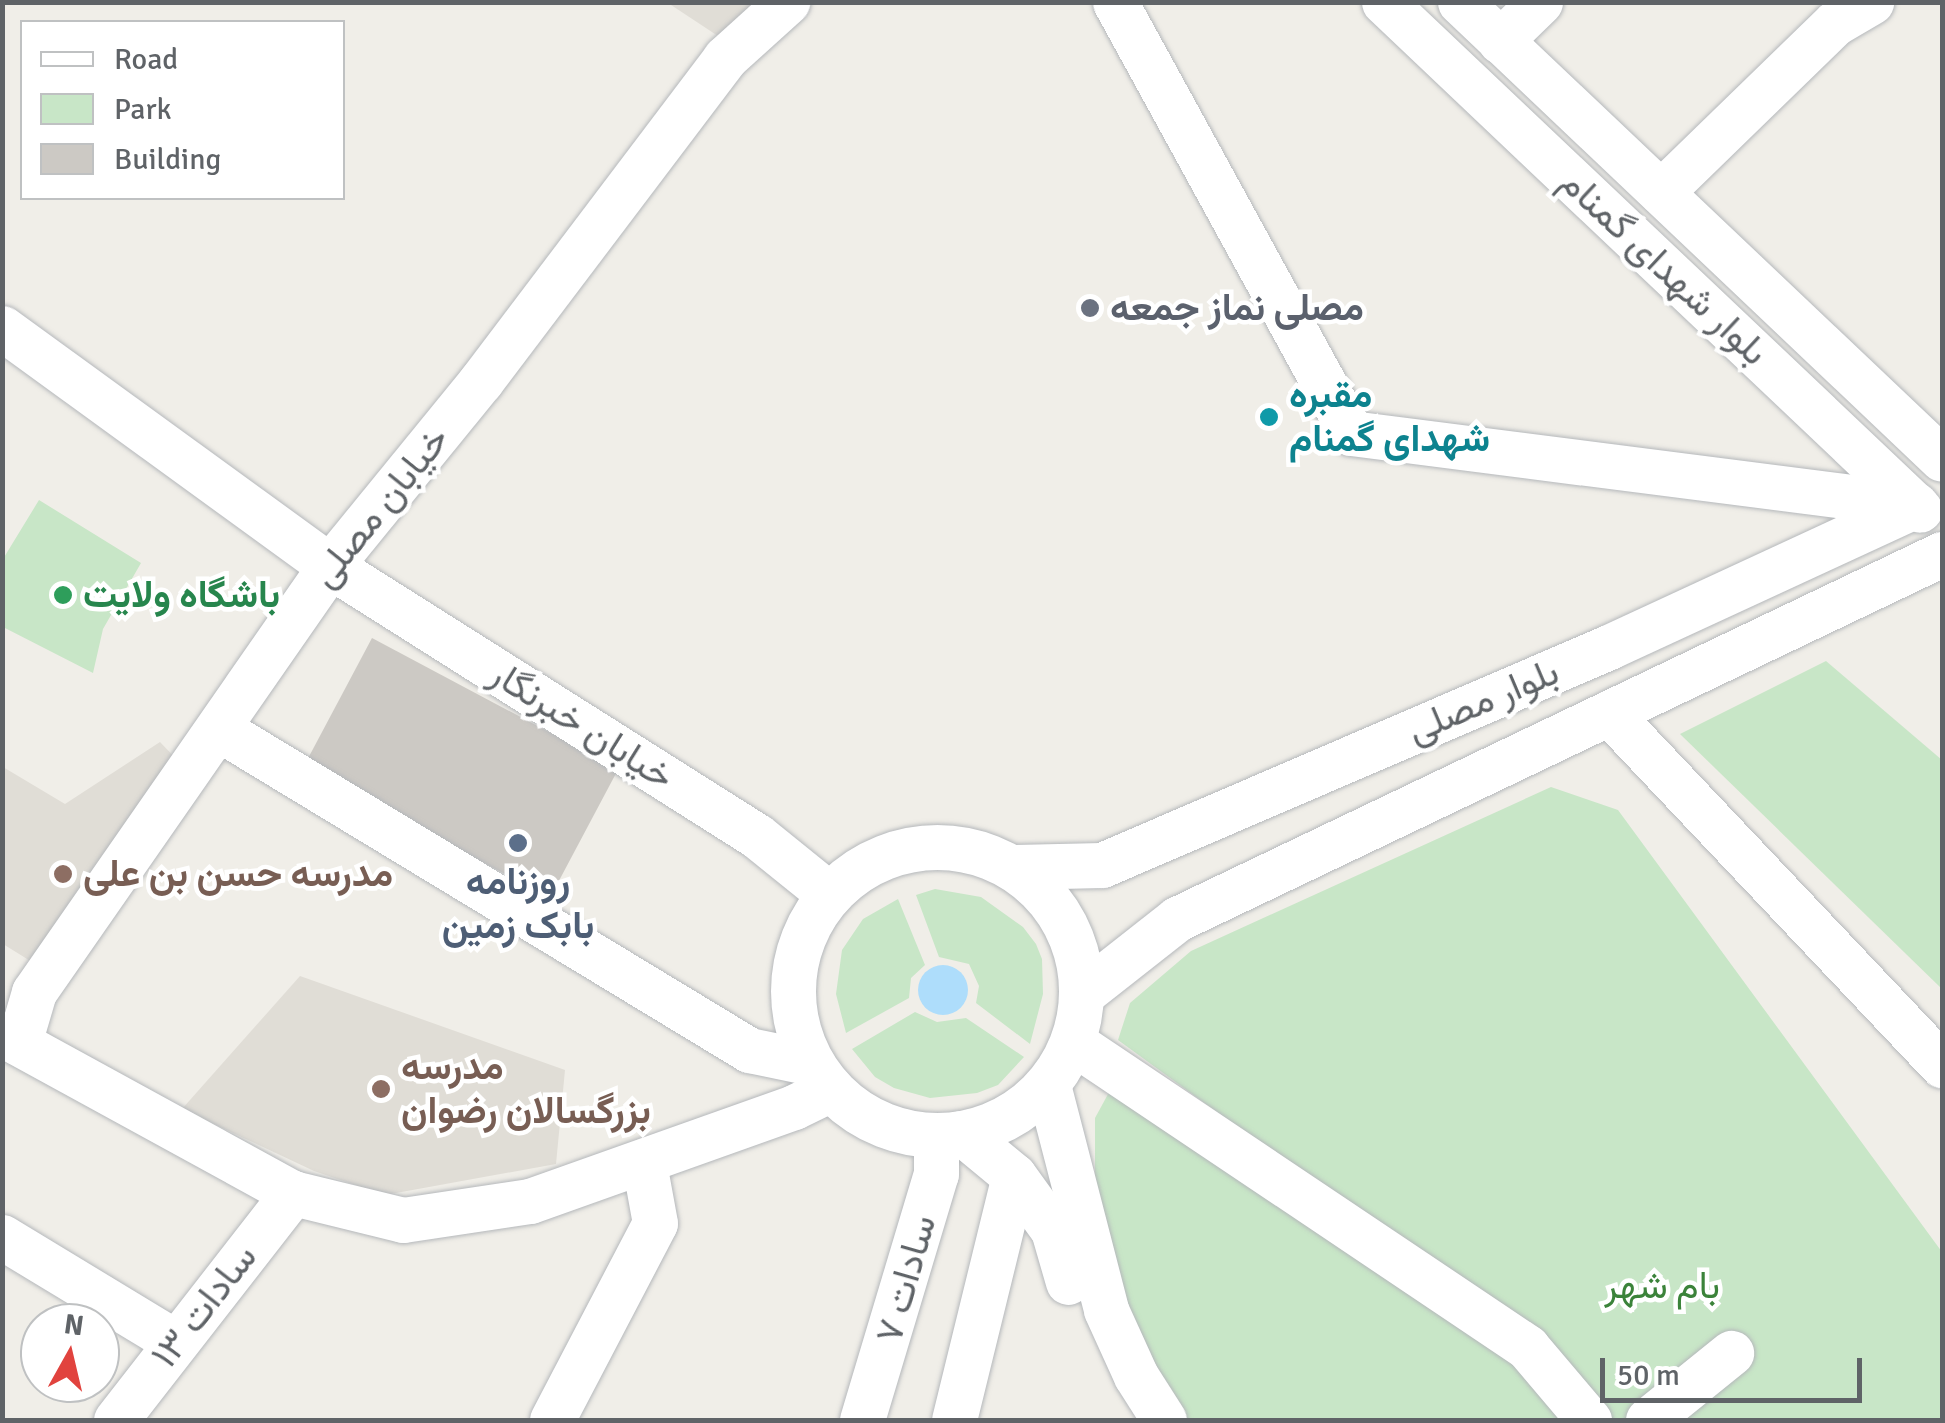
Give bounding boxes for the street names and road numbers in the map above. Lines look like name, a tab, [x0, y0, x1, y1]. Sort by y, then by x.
street label: بلوار شهدای گمنام	[1551, 159, 1777, 375]
street label: خیابان مصلی	[301, 417, 459, 597]
street label: بلوار مصلی	[1400, 649, 1566, 753]
street label: خیابان خبرنگار	[482, 650, 682, 800]
street label: سادات ۷	[866, 1210, 946, 1348]
street label: سادات ۱۳	[142, 1235, 266, 1377]

